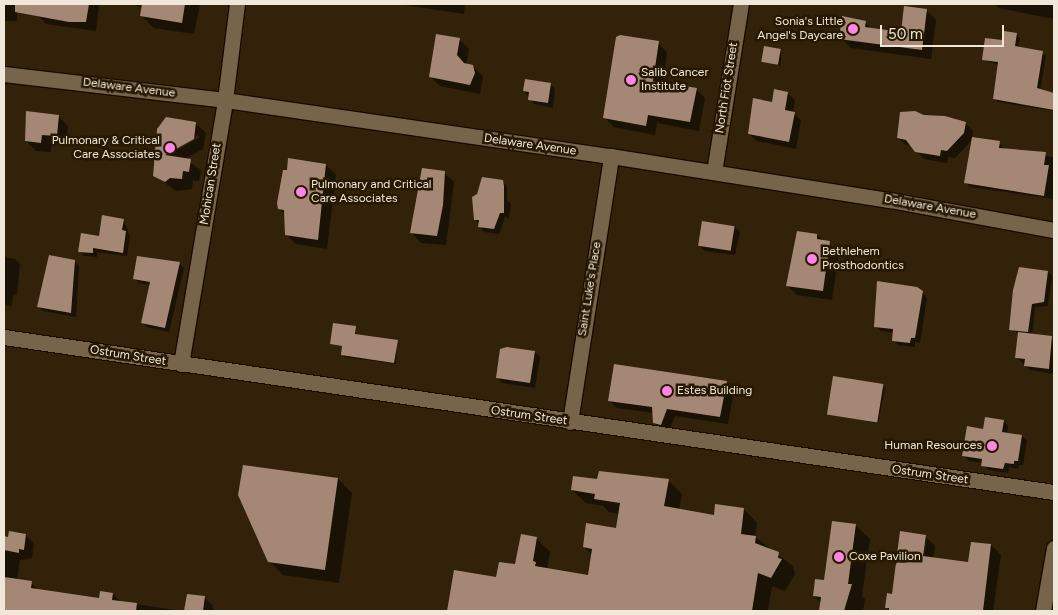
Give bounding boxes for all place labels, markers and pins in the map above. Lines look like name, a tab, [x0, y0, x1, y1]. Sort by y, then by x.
place label: Sonia's Little Angel's Daycare	[757, 15, 843, 43]
marker: Sonia's Little Angel's Daycare	[847, 23, 859, 35]
place label: Salib Cancer Institute	[641, 66, 708, 94]
marker: Salib Cancer Institute	[625, 74, 637, 86]
place label: Pulmonary & Critical Care Associates	[52, 134, 160, 162]
marker: Pulmonary & Critical Care Associates	[164, 142, 176, 154]
place label: Pulmonary and Critical Care Associates	[311, 178, 431, 206]
marker: Pulmonary and Critical Care Associates	[295, 186, 307, 198]
place label: Bethlehem Prosthodontics	[822, 245, 904, 273]
marker: Bethlehem Prosthodontics	[806, 253, 818, 265]
place label: Estes Building	[677, 384, 752, 398]
marker: Estes Building	[661, 385, 673, 397]
place label: Human Resources	[884, 439, 982, 453]
marker: Human Resources	[986, 440, 998, 452]
place label: Coxe Pavilion	[849, 550, 921, 564]
marker: Coxe Pavilion	[833, 551, 845, 563]

